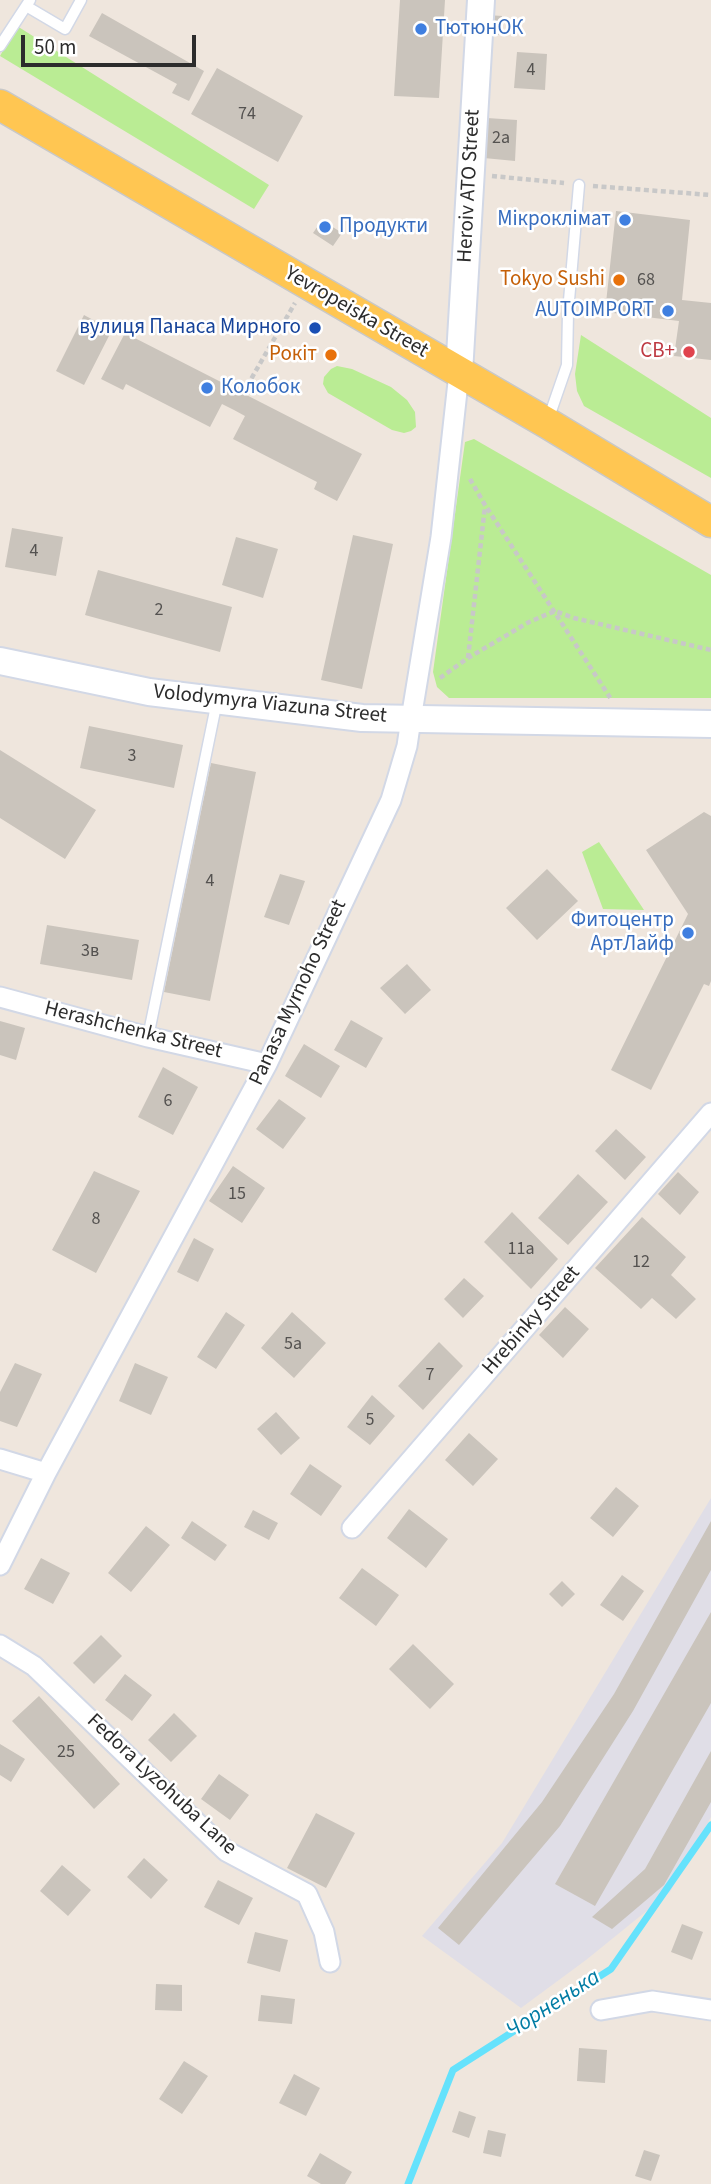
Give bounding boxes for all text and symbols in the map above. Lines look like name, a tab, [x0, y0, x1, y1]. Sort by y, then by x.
place label: ТютюнОК	[435, 16, 523, 42]
scale bar	[24, 21, 200, 65]
marker: ТютюнОК	[413, 21, 429, 37]
text: 50 m	[34, 32, 76, 62]
house number: 4	[527, 60, 535, 82]
house number: 74	[238, 104, 256, 126]
street label: Heroiv ATO Street	[453, 109, 487, 263]
house number: 2а	[492, 128, 510, 150]
place label: Мікроклімат	[497, 207, 611, 233]
marker: Мікроклімат	[617, 212, 633, 228]
place label: Продукти	[339, 214, 428, 240]
marker: Продукти	[317, 219, 333, 235]
street label: Yevropeiska Street	[280, 262, 432, 364]
place label: Tokyo Sushi	[500, 267, 605, 293]
house number: 68	[637, 270, 655, 292]
marker: Tokyo Sushi	[611, 272, 627, 288]
place label: AUTOIMPORT	[535, 298, 654, 324]
marker: AUTOIMPORT	[660, 303, 676, 319]
place label: вулиця Панаса Мирного	[79, 315, 301, 341]
marker: вулиця Панаса Мирного	[307, 320, 323, 336]
place label: СВ+	[640, 339, 675, 365]
place label: Рокіт	[269, 342, 317, 368]
marker: СВ+	[681, 344, 697, 360]
marker: Рокіт	[323, 347, 339, 363]
place label: Колобок	[221, 375, 300, 401]
marker: Колобок	[199, 380, 215, 396]
house number: 4	[30, 541, 38, 563]
house number: 2	[155, 600, 163, 622]
street label: Volodymyra Viazuna Street	[152, 680, 388, 730]
house number: 3	[128, 746, 136, 768]
house number: 4	[206, 871, 214, 893]
street label: Panasa Myrnoho Street	[245, 896, 353, 1090]
place label: Фитоцентр АртЛайф	[571, 908, 674, 958]
marker: Фитоцентр АртЛайф	[680, 925, 696, 941]
house number: 3в	[81, 941, 99, 963]
street label: Herashchenka Street	[42, 997, 224, 1065]
house number: 6	[164, 1091, 172, 1113]
house number: 15	[228, 1184, 246, 1206]
house number: 8	[92, 1209, 100, 1231]
house number: 11а	[508, 1239, 534, 1261]
house number: 12	[632, 1252, 650, 1274]
street label: Hrebinky Street	[478, 1261, 586, 1381]
house number: 5а	[284, 1334, 302, 1356]
house number: 7	[426, 1365, 434, 1387]
house number: 5	[366, 1410, 374, 1432]
street label: Fedora Lyzohuba Lane	[81, 1709, 241, 1861]
house number: 25	[57, 1742, 75, 1764]
water label: Чорненька	[502, 1964, 606, 2046]

